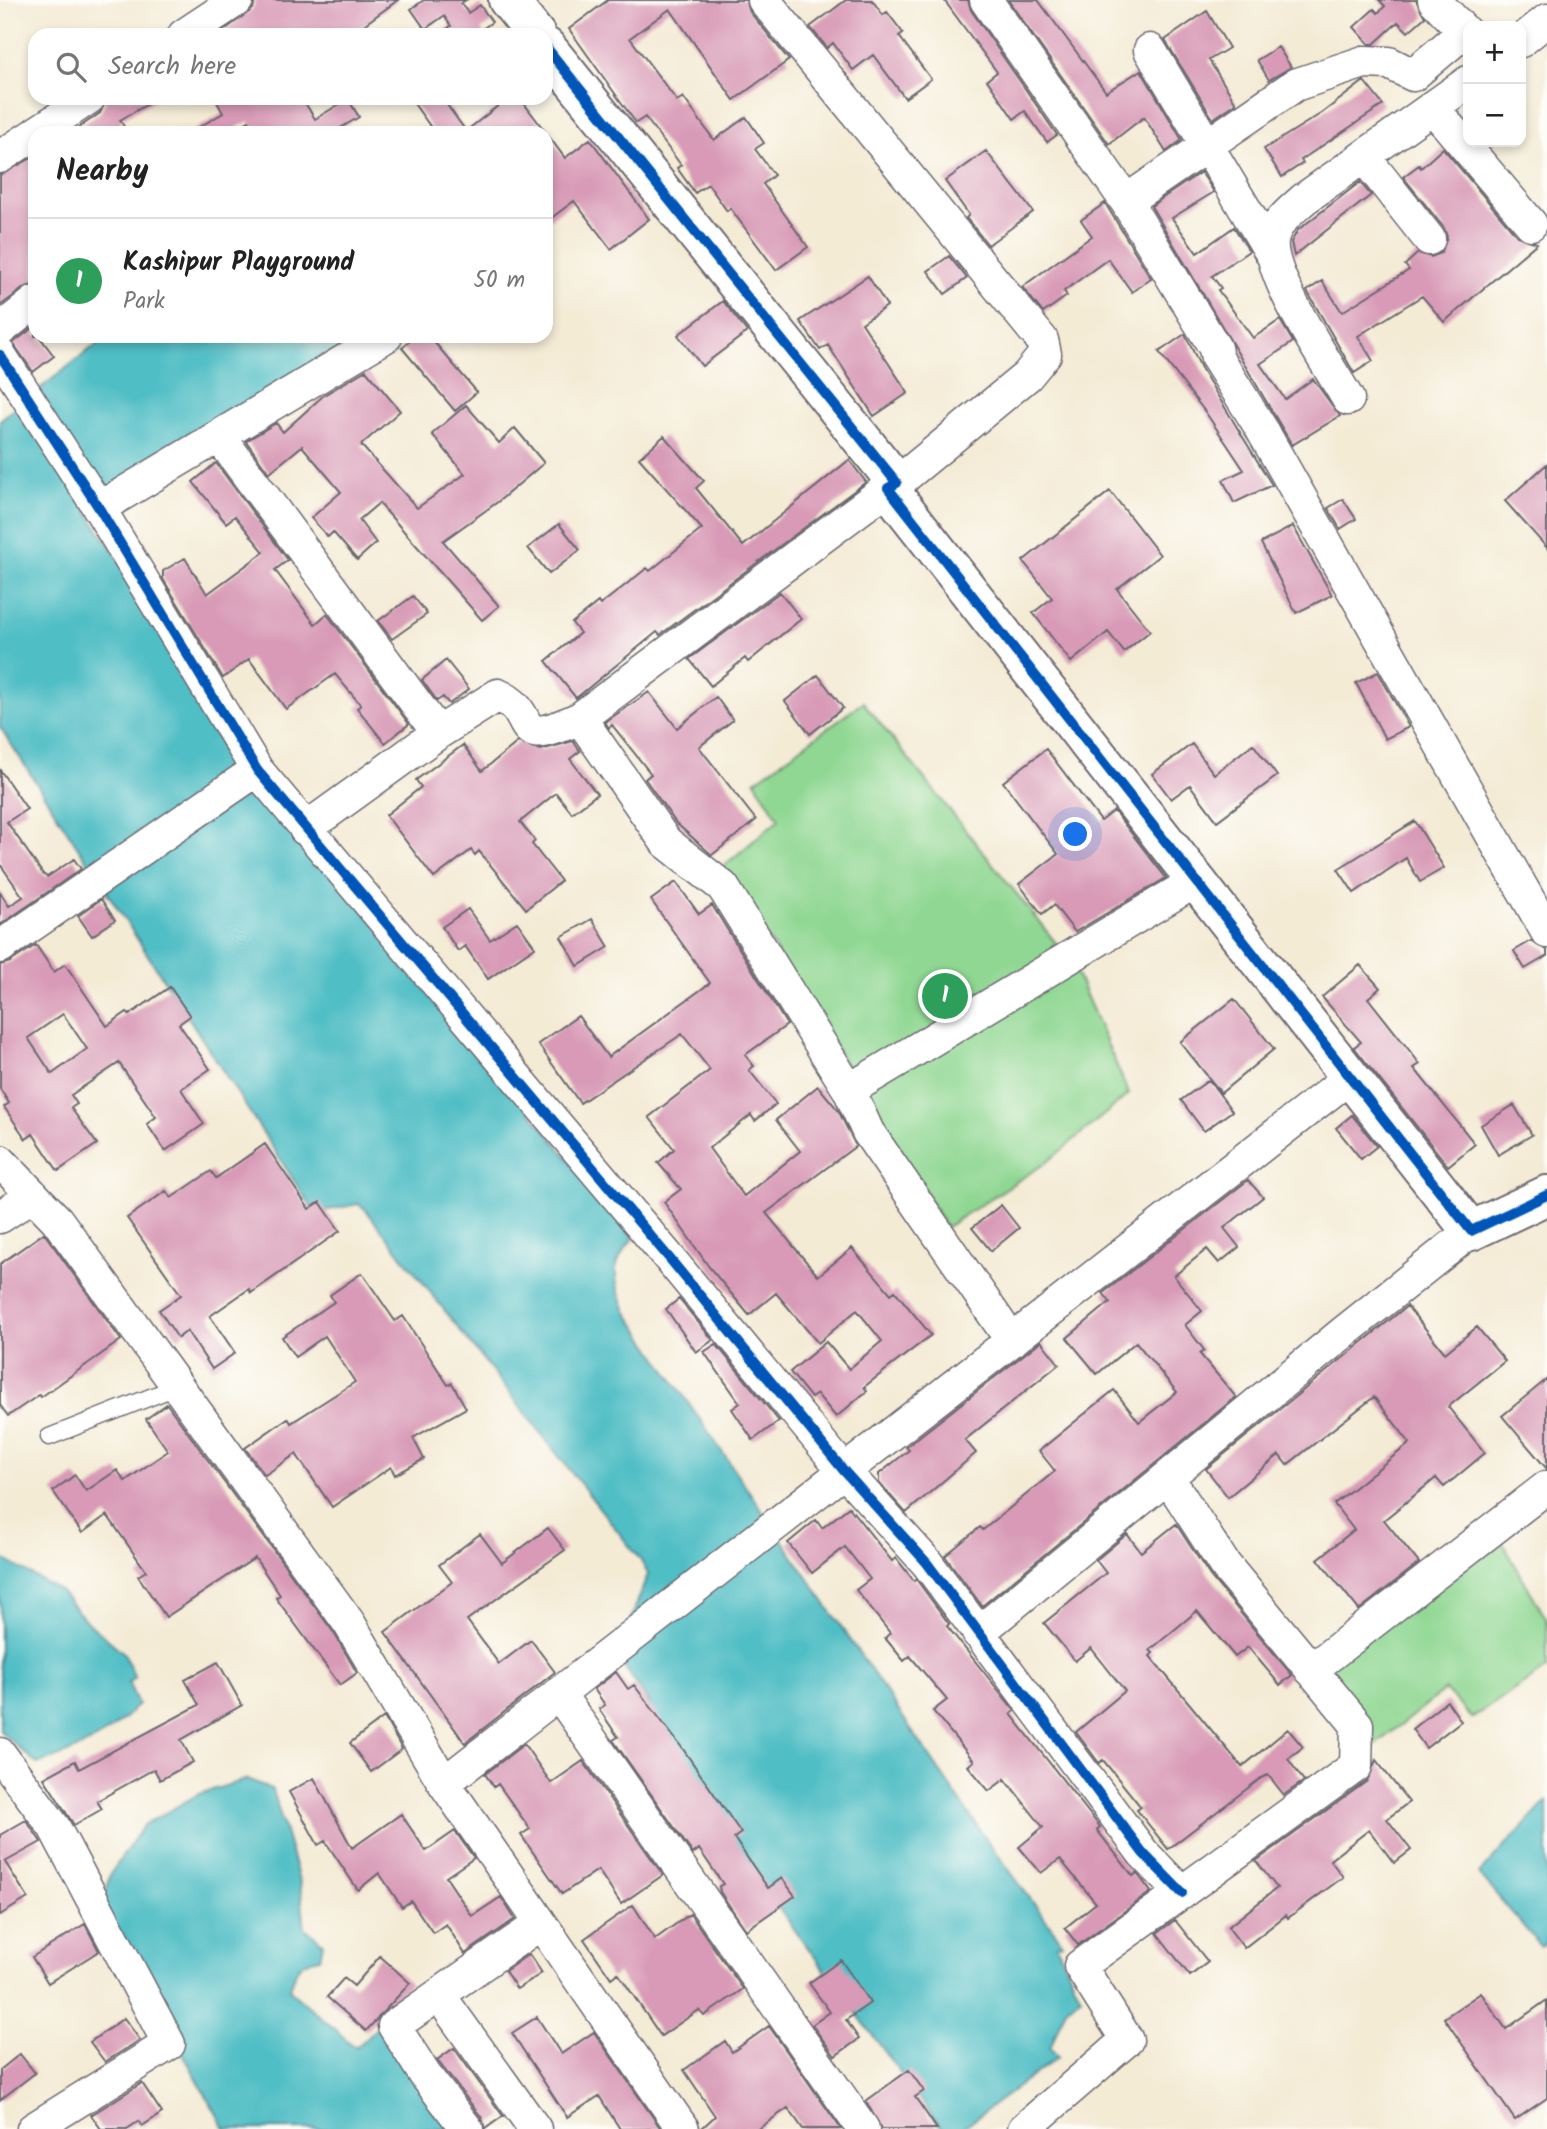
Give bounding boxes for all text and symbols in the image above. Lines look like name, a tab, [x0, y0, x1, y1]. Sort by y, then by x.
map controls	[1463, 21, 1526, 147]
button: +	[1463, 21, 1526, 84]
search box	[28, 28, 553, 105]
text: Search here	[108, 46, 236, 88]
icon: search	[52, 48, 90, 86]
button: −	[1463, 84, 1526, 147]
text: Nearby	[56, 148, 148, 196]
text: Kashipur Playground	[123, 242, 354, 284]
text: 1	[76, 263, 82, 299]
text: 50 m	[474, 263, 525, 299]
text: Park	[123, 284, 165, 320]
your location	[1058, 817, 1092, 851]
pin: 1	[922, 970, 968, 1022]

